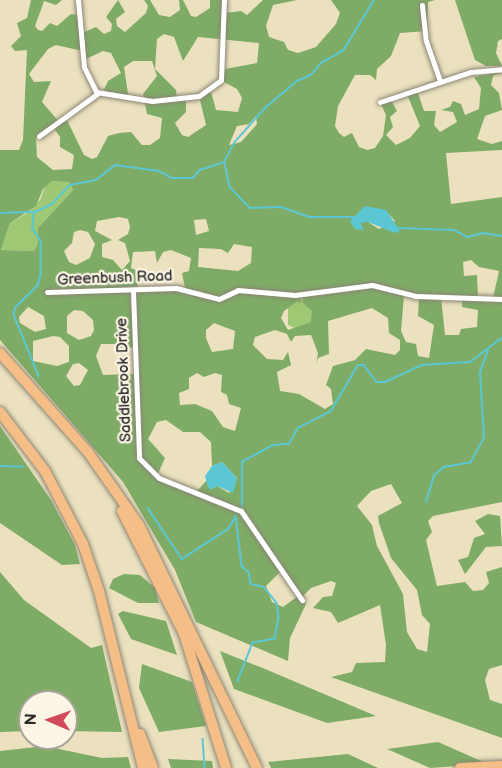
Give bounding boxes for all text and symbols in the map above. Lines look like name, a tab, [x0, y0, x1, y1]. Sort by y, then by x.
street label: Greenbush Road	[57, 267, 173, 289]
street label: Saddlebrook Drive	[113, 318, 135, 442]
north arrow	[18, 690, 78, 750]
text: N	[22, 713, 41, 726]

